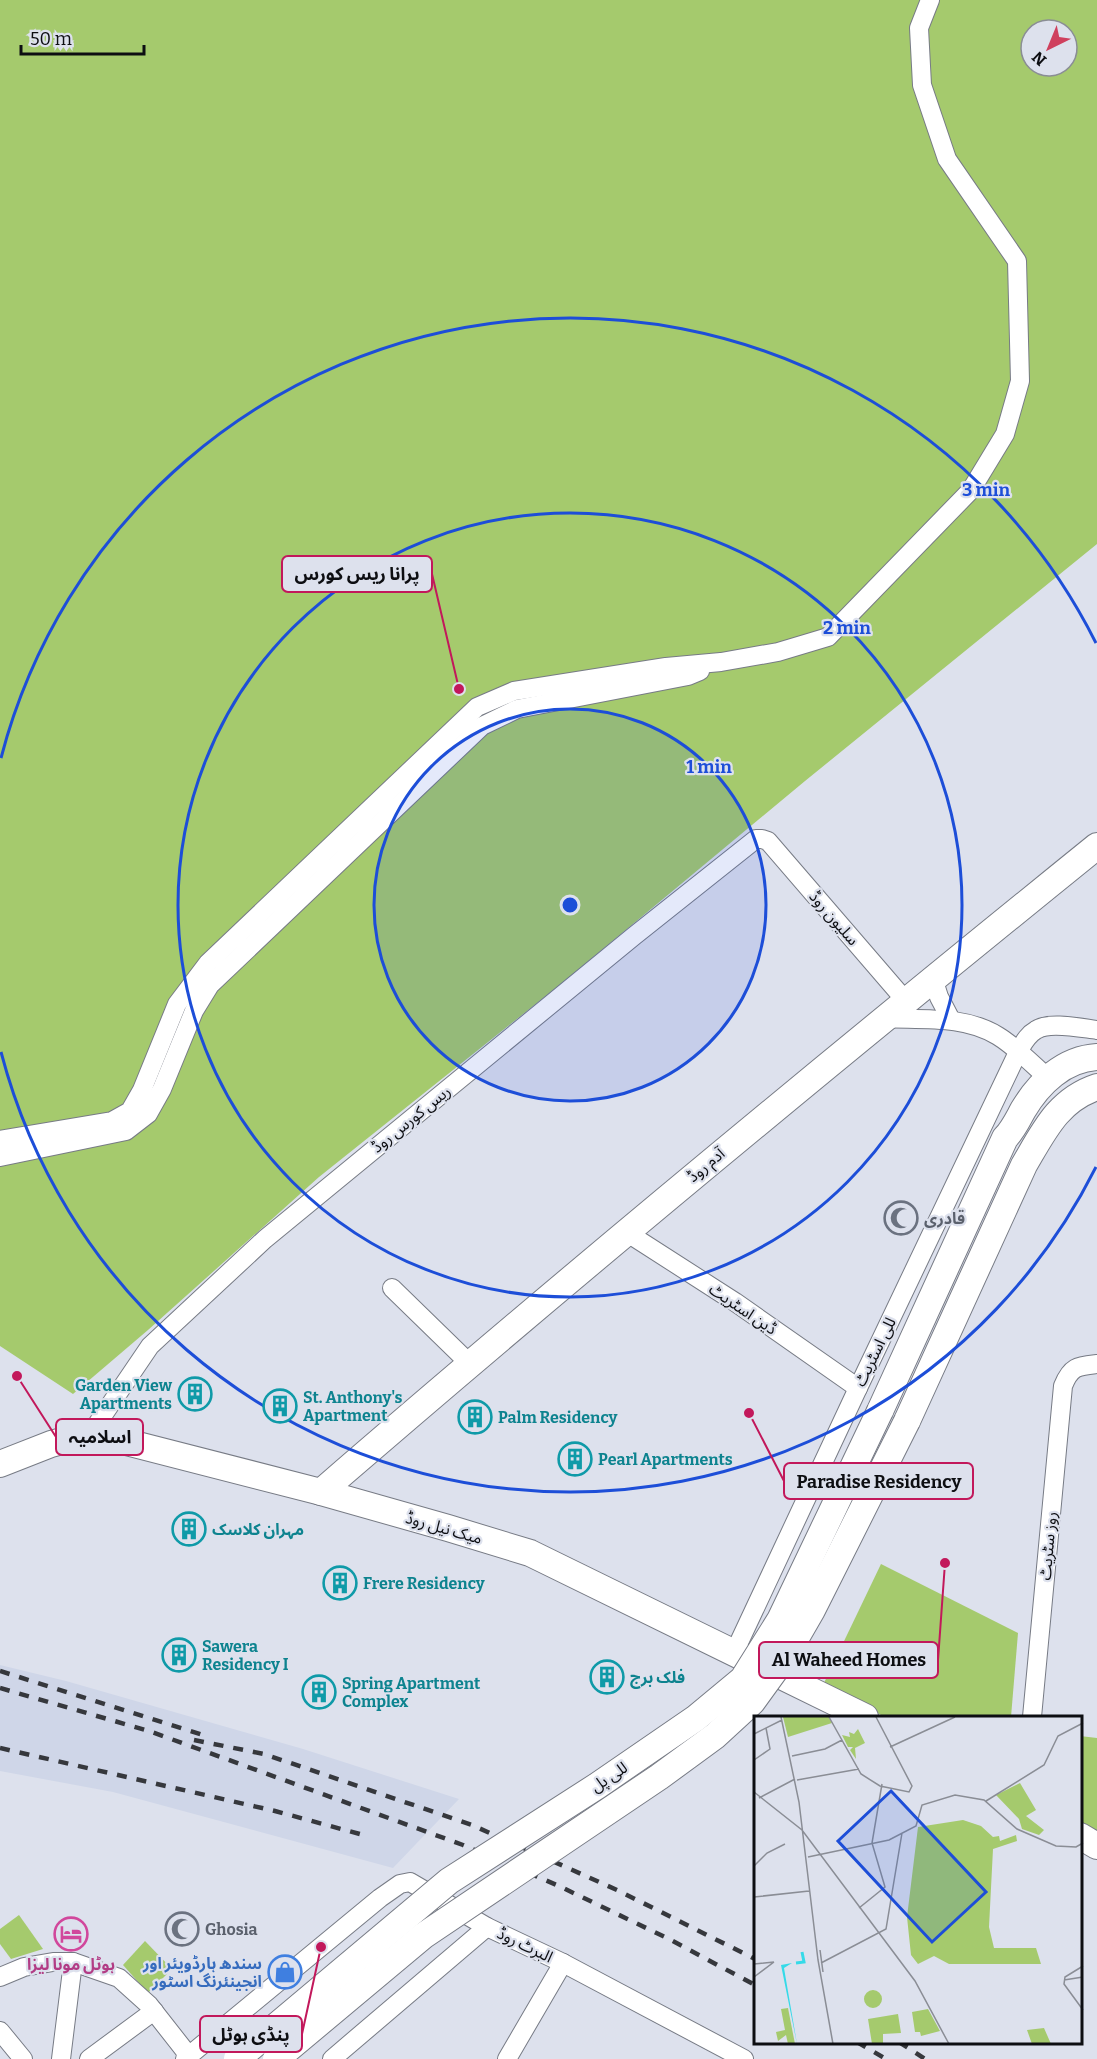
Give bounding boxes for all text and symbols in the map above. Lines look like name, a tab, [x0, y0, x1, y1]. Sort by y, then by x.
scale bar	[21, 18, 144, 56]
north arrow	[1019, 18, 1079, 78]
text: 50 m	[30, 28, 72, 50]
text: N	[1028, 47, 1050, 70]
text: 3 min	[962, 479, 1010, 501]
callout: پرانا ریس کورس	[282, 556, 432, 592]
text: پرانا ریس کورس	[294, 563, 420, 586]
text: 2 min	[823, 617, 871, 639]
text: 1 min	[686, 756, 732, 778]
street label: سلیون روڈ	[805, 887, 863, 949]
centre of rings	[560, 895, 580, 915]
street label: ریس کورس روڈ	[368, 1081, 454, 1157]
street label: آدم روڈ	[683, 1143, 732, 1188]
mosque icon: قادری	[883, 1200, 919, 1236]
place label: قادری	[924, 1209, 965, 1228]
street label: ڈین اسٹریٹ	[705, 1279, 781, 1339]
street label: للی اسٹریٹ	[850, 1314, 900, 1390]
place label: Garden View Apartments	[75, 1376, 173, 1413]
building icon: Garden View Apartments	[177, 1376, 213, 1412]
building icon: St. Anthony's Apartment	[262, 1388, 298, 1424]
place label: St. Anthony's Apartment	[303, 1388, 402, 1425]
building icon: Palm Residency	[457, 1399, 493, 1435]
place label: Palm Residency	[498, 1408, 618, 1427]
callout: اسلامیہ	[56, 1419, 143, 1455]
text: اسلامیہ	[69, 1426, 131, 1448]
building icon: Pearl Apartments	[557, 1441, 593, 1477]
place label: Pearl Apartments	[598, 1450, 733, 1469]
callout: Paradise Residency	[784, 1463, 973, 1499]
text: Paradise Residency	[796, 1471, 962, 1493]
street label: میک نیل روڈ	[403, 1508, 485, 1548]
building icon: مہران کلاسک	[171, 1511, 207, 1547]
street label: روز سٹریٹ	[1036, 1511, 1060, 1581]
place label: مہران کلاسک	[212, 1520, 304, 1540]
building icon: Frere Residency	[322, 1565, 358, 1601]
place label: Frere Residency	[363, 1574, 485, 1593]
building icon: Sawera Residency I	[161, 1637, 197, 1673]
place label: Sawera Residency I	[202, 1637, 289, 1674]
callout: Al Waheed Homes	[759, 1642, 938, 1678]
text: Al Waheed Homes	[772, 1649, 926, 1671]
building icon: فلک برج	[589, 1659, 625, 1695]
place label: فلک برج	[630, 1668, 685, 1689]
building icon: Spring Apartment Complex	[301, 1674, 337, 1710]
place label: Spring Apartment Complex	[342, 1674, 481, 1711]
inset map	[754, 1716, 1082, 2044]
street label: للی پل	[587, 1758, 632, 1797]
mosque icon: Ghosia	[164, 1911, 200, 1947]
hotel icon: ہوٹل مونا لیزا	[53, 1916, 89, 1952]
place label: Ghosia	[205, 1920, 258, 1939]
street label: البرٹ روڈ	[494, 1923, 556, 1967]
place label: سندھ ہارڈویئر اور انجینئرنگ اسٹور	[142, 1954, 262, 1991]
shop icon: سندھ ہارڈویئر اور انجینئرنگ اسٹور	[267, 1954, 303, 1990]
place label: ہوٹل مونا لیزا	[27, 1955, 115, 1974]
callout: پنڈی ہوٹل	[200, 2016, 302, 2052]
text: پنڈی ہوٹل	[212, 2024, 290, 2047]

